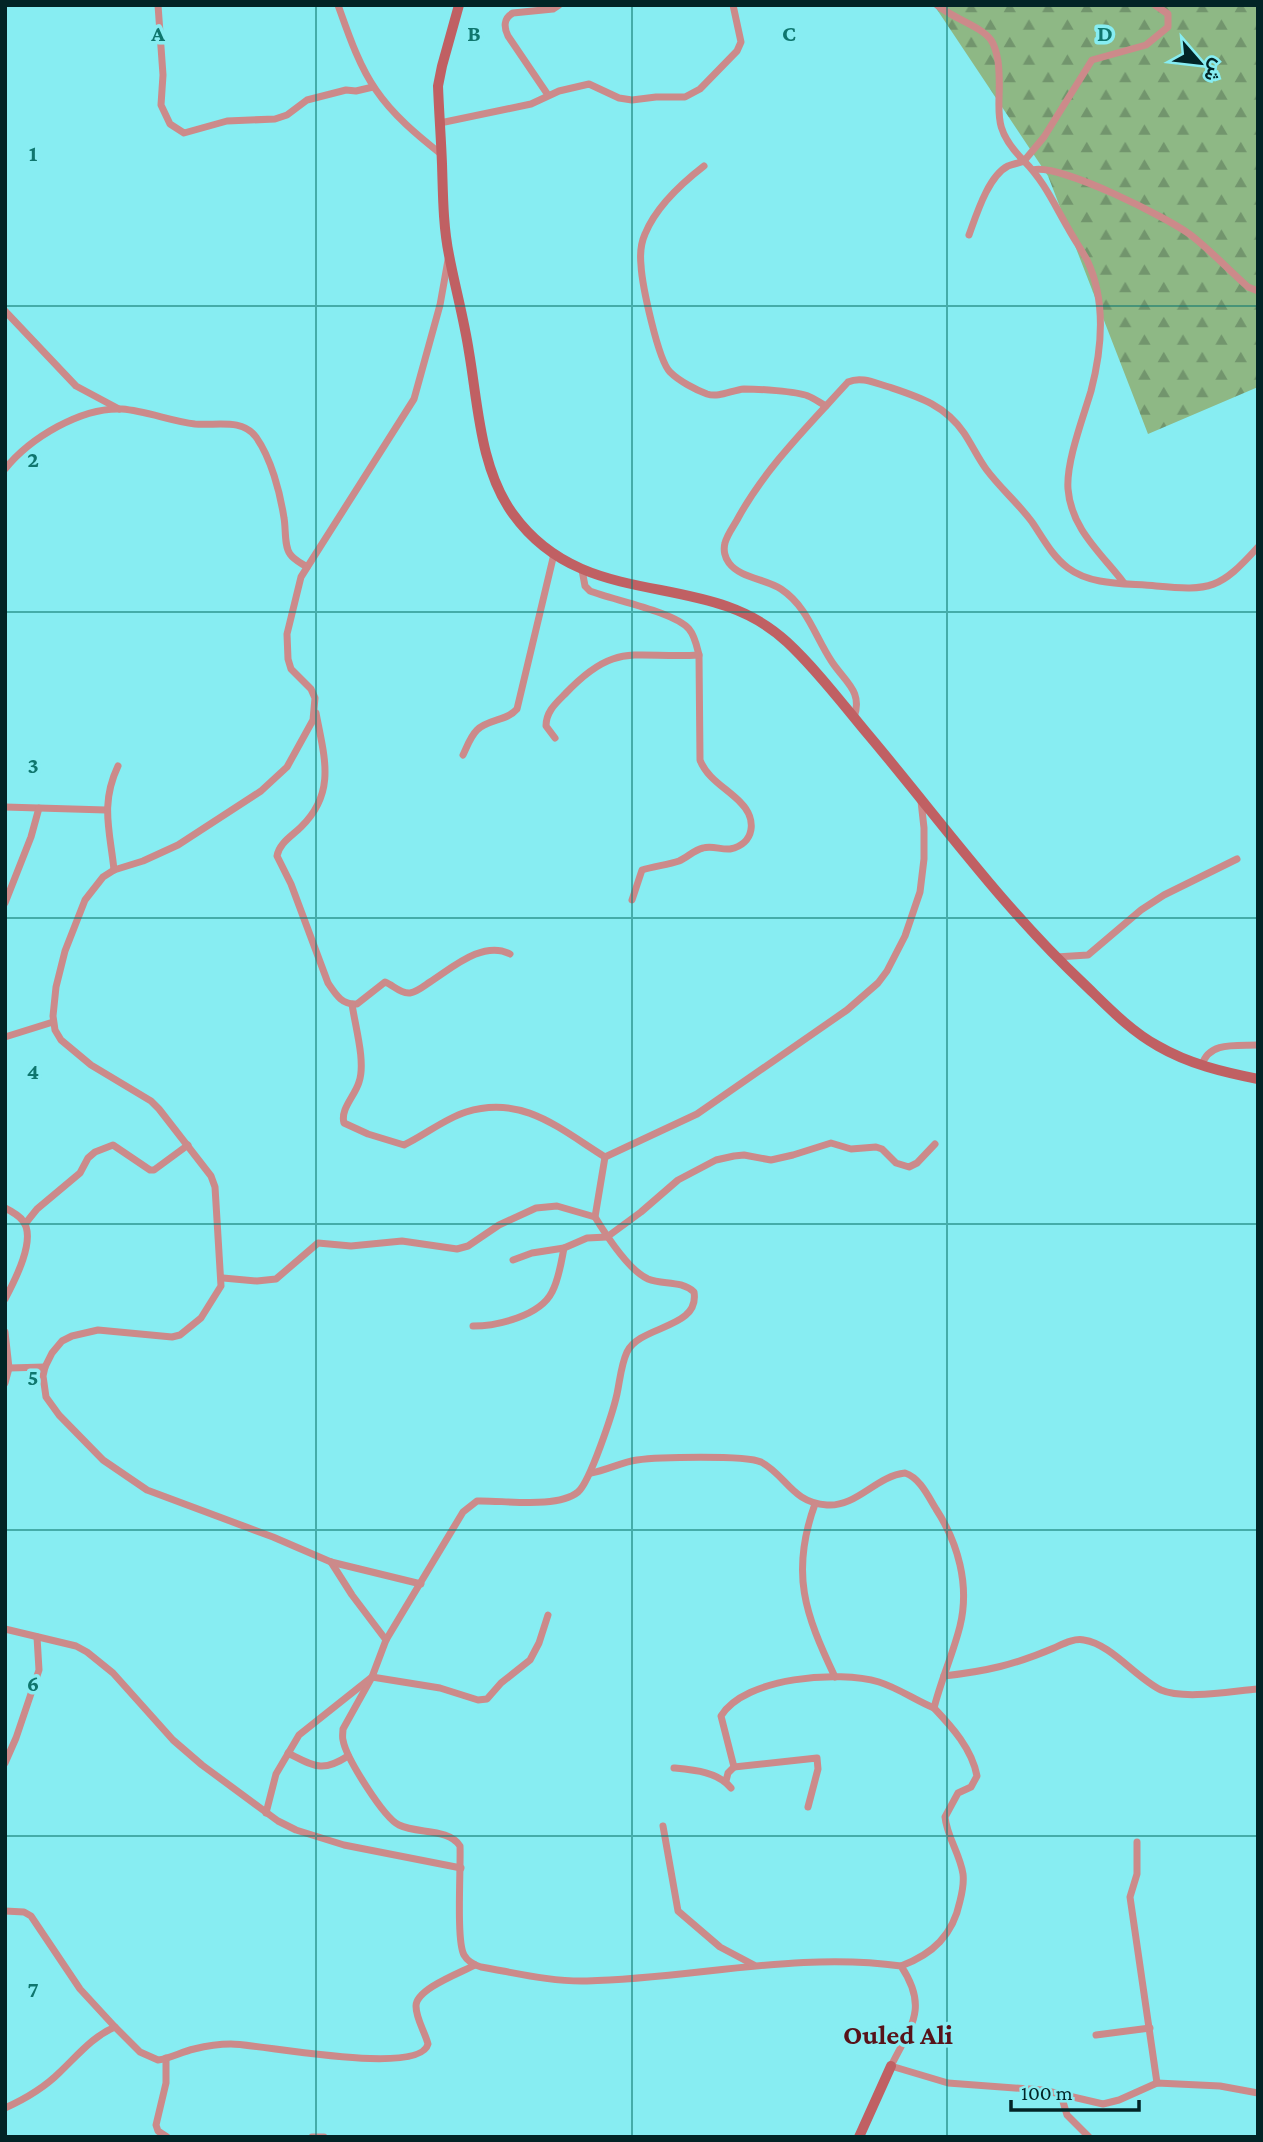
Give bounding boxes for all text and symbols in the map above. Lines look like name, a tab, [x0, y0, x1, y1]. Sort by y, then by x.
text: A	[150, 20, 165, 46]
text: B	[467, 20, 481, 46]
text: C	[782, 20, 796, 46]
text: D	[1097, 20, 1113, 46]
north arrow	[1165, 28, 1235, 98]
text: ش	[1199, 55, 1229, 86]
text: 1	[29, 140, 38, 166]
text: 2	[27, 446, 39, 472]
text: 3	[27, 752, 39, 778]
text: 4	[27, 1058, 39, 1084]
text: 5	[27, 1364, 39, 1390]
text: 6	[27, 1670, 39, 1696]
text: 7	[27, 1976, 39, 2002]
district label: Ouled Ali	[843, 2019, 953, 2050]
scale bar	[1011, 2068, 1139, 2112]
text: 100 m	[1021, 2081, 1073, 2105]

